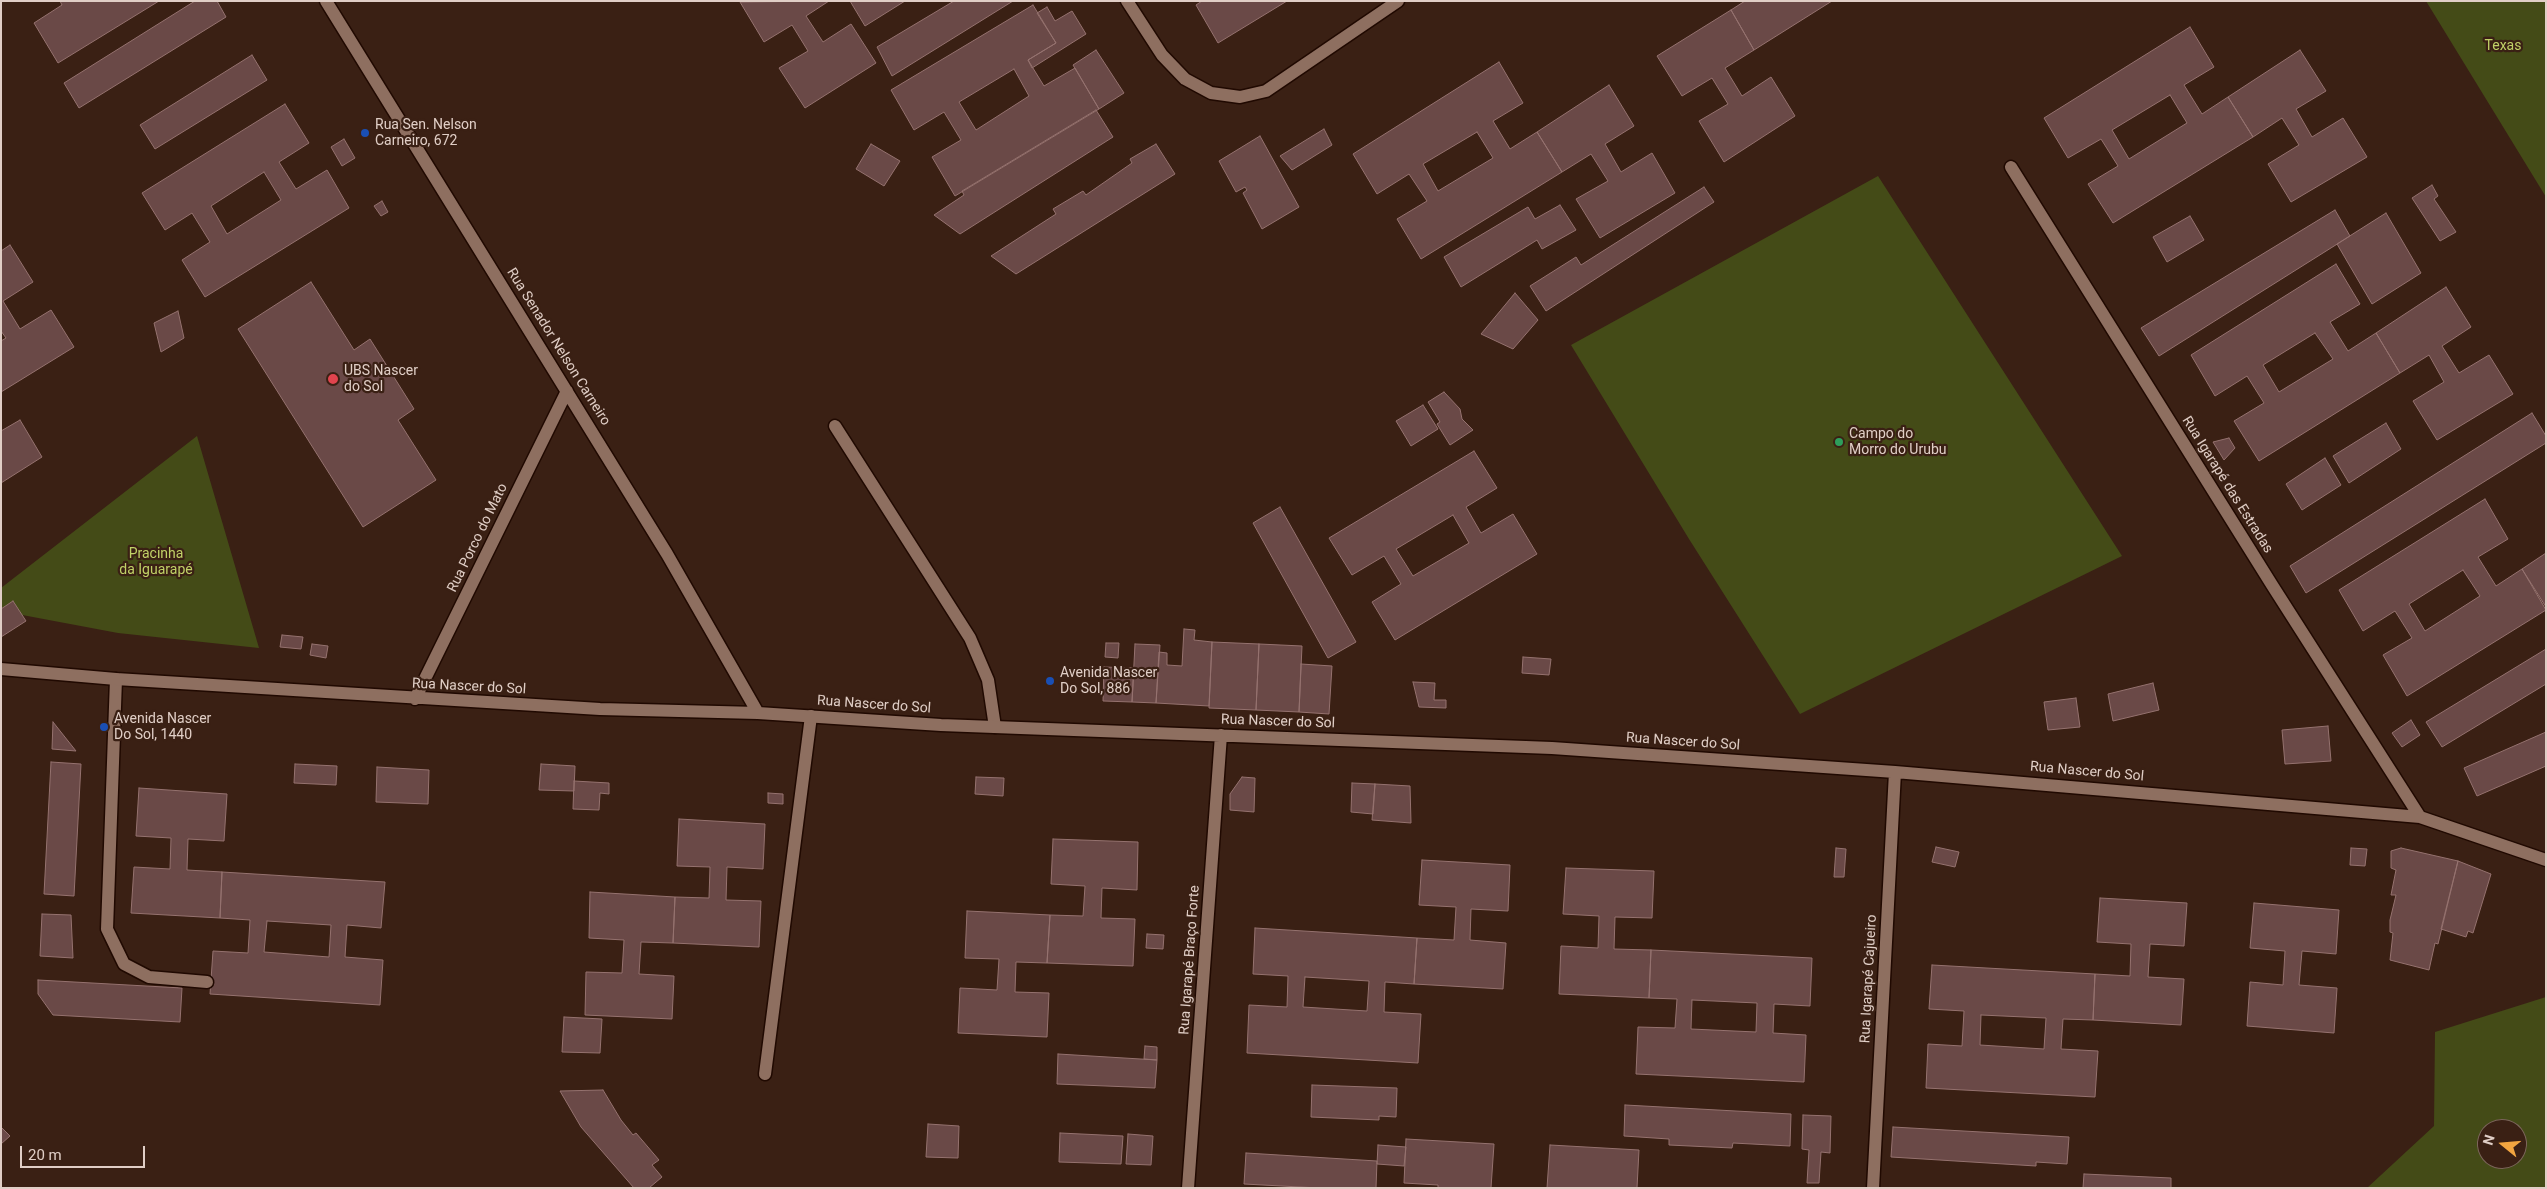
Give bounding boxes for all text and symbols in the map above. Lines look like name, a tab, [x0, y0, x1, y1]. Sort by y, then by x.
park label: Texas	[2485, 38, 2521, 54]
place label: Rua Sen. Nelson Carneiro, 672	[375, 117, 477, 150]
marker: Rua Sen. Nelson Carneiro, 672	[359, 127, 371, 139]
street label: Rua Senador Nelson Carneiro	[503, 265, 613, 429]
place label: UBS Nascer do Sol	[344, 363, 418, 396]
marker: UBS Nascer do Sol	[326, 372, 340, 386]
street label: Rua Igarapé das Estradas	[2178, 413, 2276, 557]
place label: Campo do Morro do Urubu	[1849, 426, 1946, 458]
marker: Campo do Morro do Urubu	[1833, 436, 1845, 448]
street label: Rua Porco do Mato	[444, 481, 512, 595]
park label: Pracinha da Iguarapé	[119, 546, 193, 578]
place label: Avenida Nascer Do Sol, 886	[1060, 665, 1157, 698]
marker: Avenida Nascer Do Sol, 886	[1044, 675, 1056, 687]
street label: Rua Nascer do Sol	[411, 676, 527, 698]
street label: Rua Nascer do Sol	[816, 693, 932, 717]
place label: Avenida Nascer Do Sol, 1440	[114, 711, 211, 744]
street label: Rua Nascer do Sol	[1221, 712, 1335, 732]
marker: Avenida Nascer Do Sol, 1440	[98, 721, 110, 733]
street label: Rua Nascer do Sol	[1625, 730, 1741, 754]
street label: Rua Nascer do Sol	[2029, 759, 2145, 785]
street label: Rua Igarapé Braço Forte	[1176, 885, 1204, 1035]
street label: Rua Igarapé Cajueiro	[1857, 914, 1881, 1044]
north arrow	[2477, 1119, 2527, 1169]
text: N	[2480, 1133, 2498, 1147]
scale bar	[22, 1136, 148, 1168]
text: 20 m	[28, 1146, 62, 1164]

